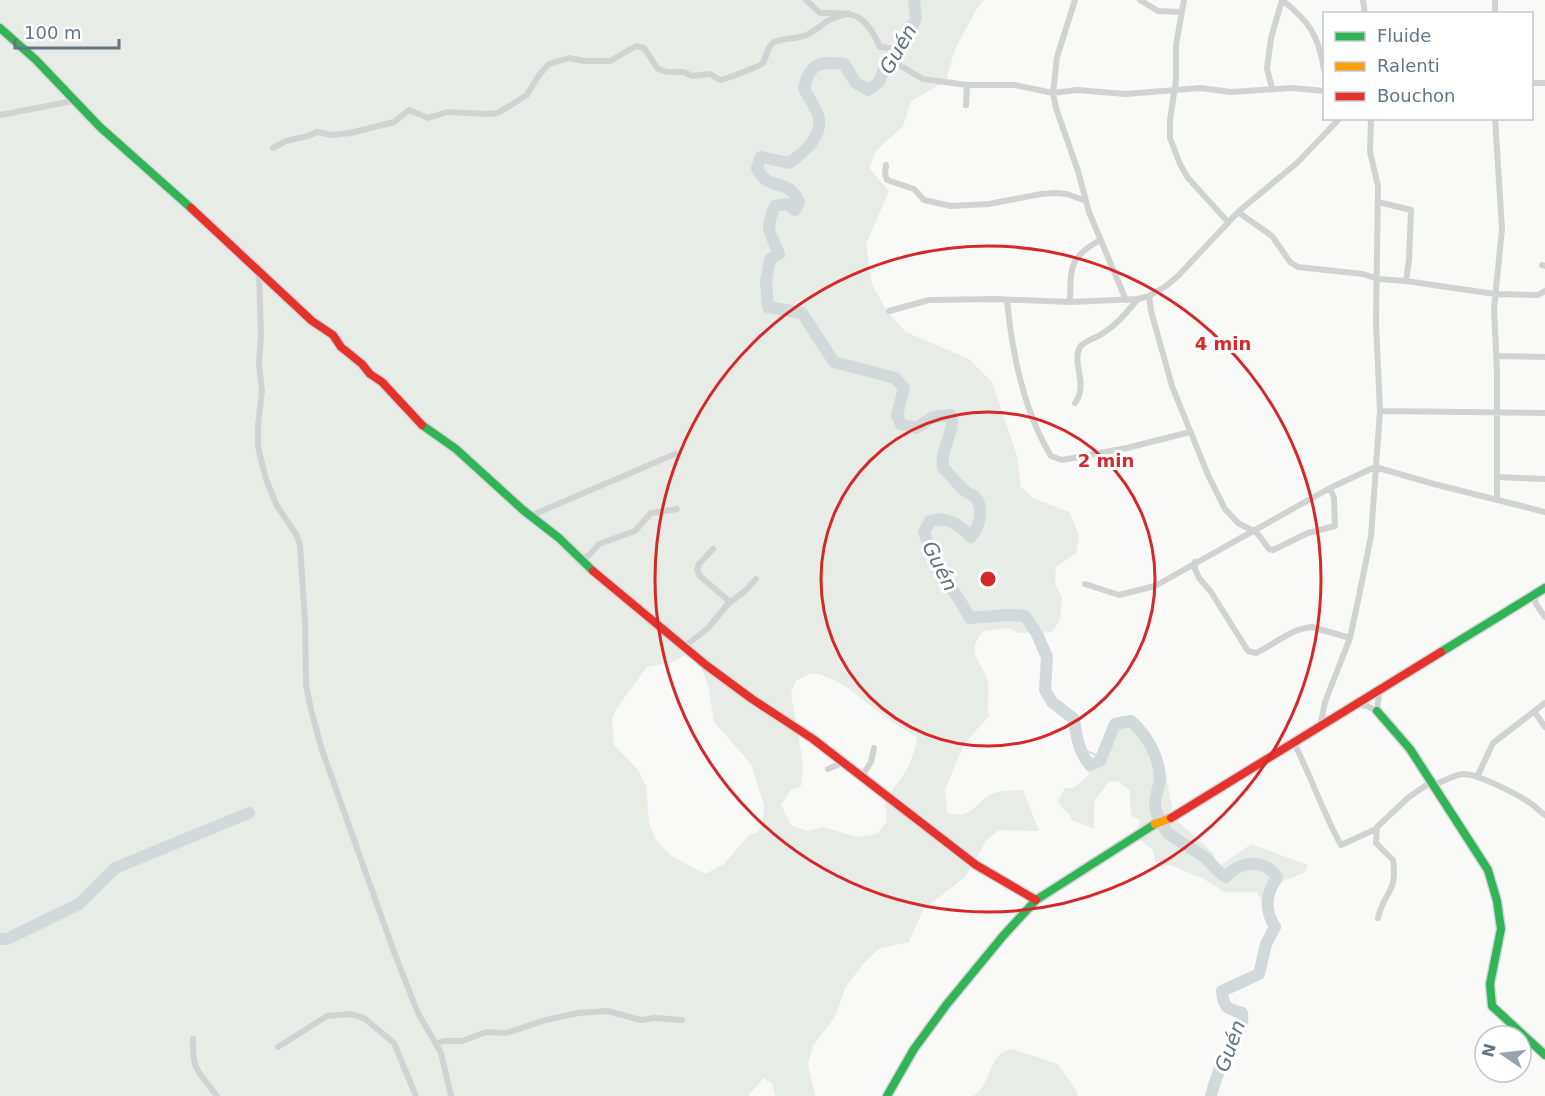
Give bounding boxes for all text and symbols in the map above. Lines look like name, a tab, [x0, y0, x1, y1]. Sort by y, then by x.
scale bar	[15, 12, 118, 50]
legend	[1323, 12, 1533, 120]
water label: Guén	[874, 20, 922, 78]
text: 100 m	[24, 22, 82, 43]
text: Fluide	[1377, 25, 1431, 46]
text: Ralenti	[1377, 55, 1440, 76]
text: Bouchon	[1377, 85, 1456, 106]
text: 4 min	[1195, 333, 1251, 354]
text: 2 min	[1078, 450, 1134, 471]
water label: Guén	[917, 537, 963, 595]
centre of rings	[978, 569, 998, 589]
water label: Guén	[1210, 1017, 1250, 1075]
north arrow	[1473, 1024, 1533, 1084]
text: N	[1478, 1042, 1500, 1059]

